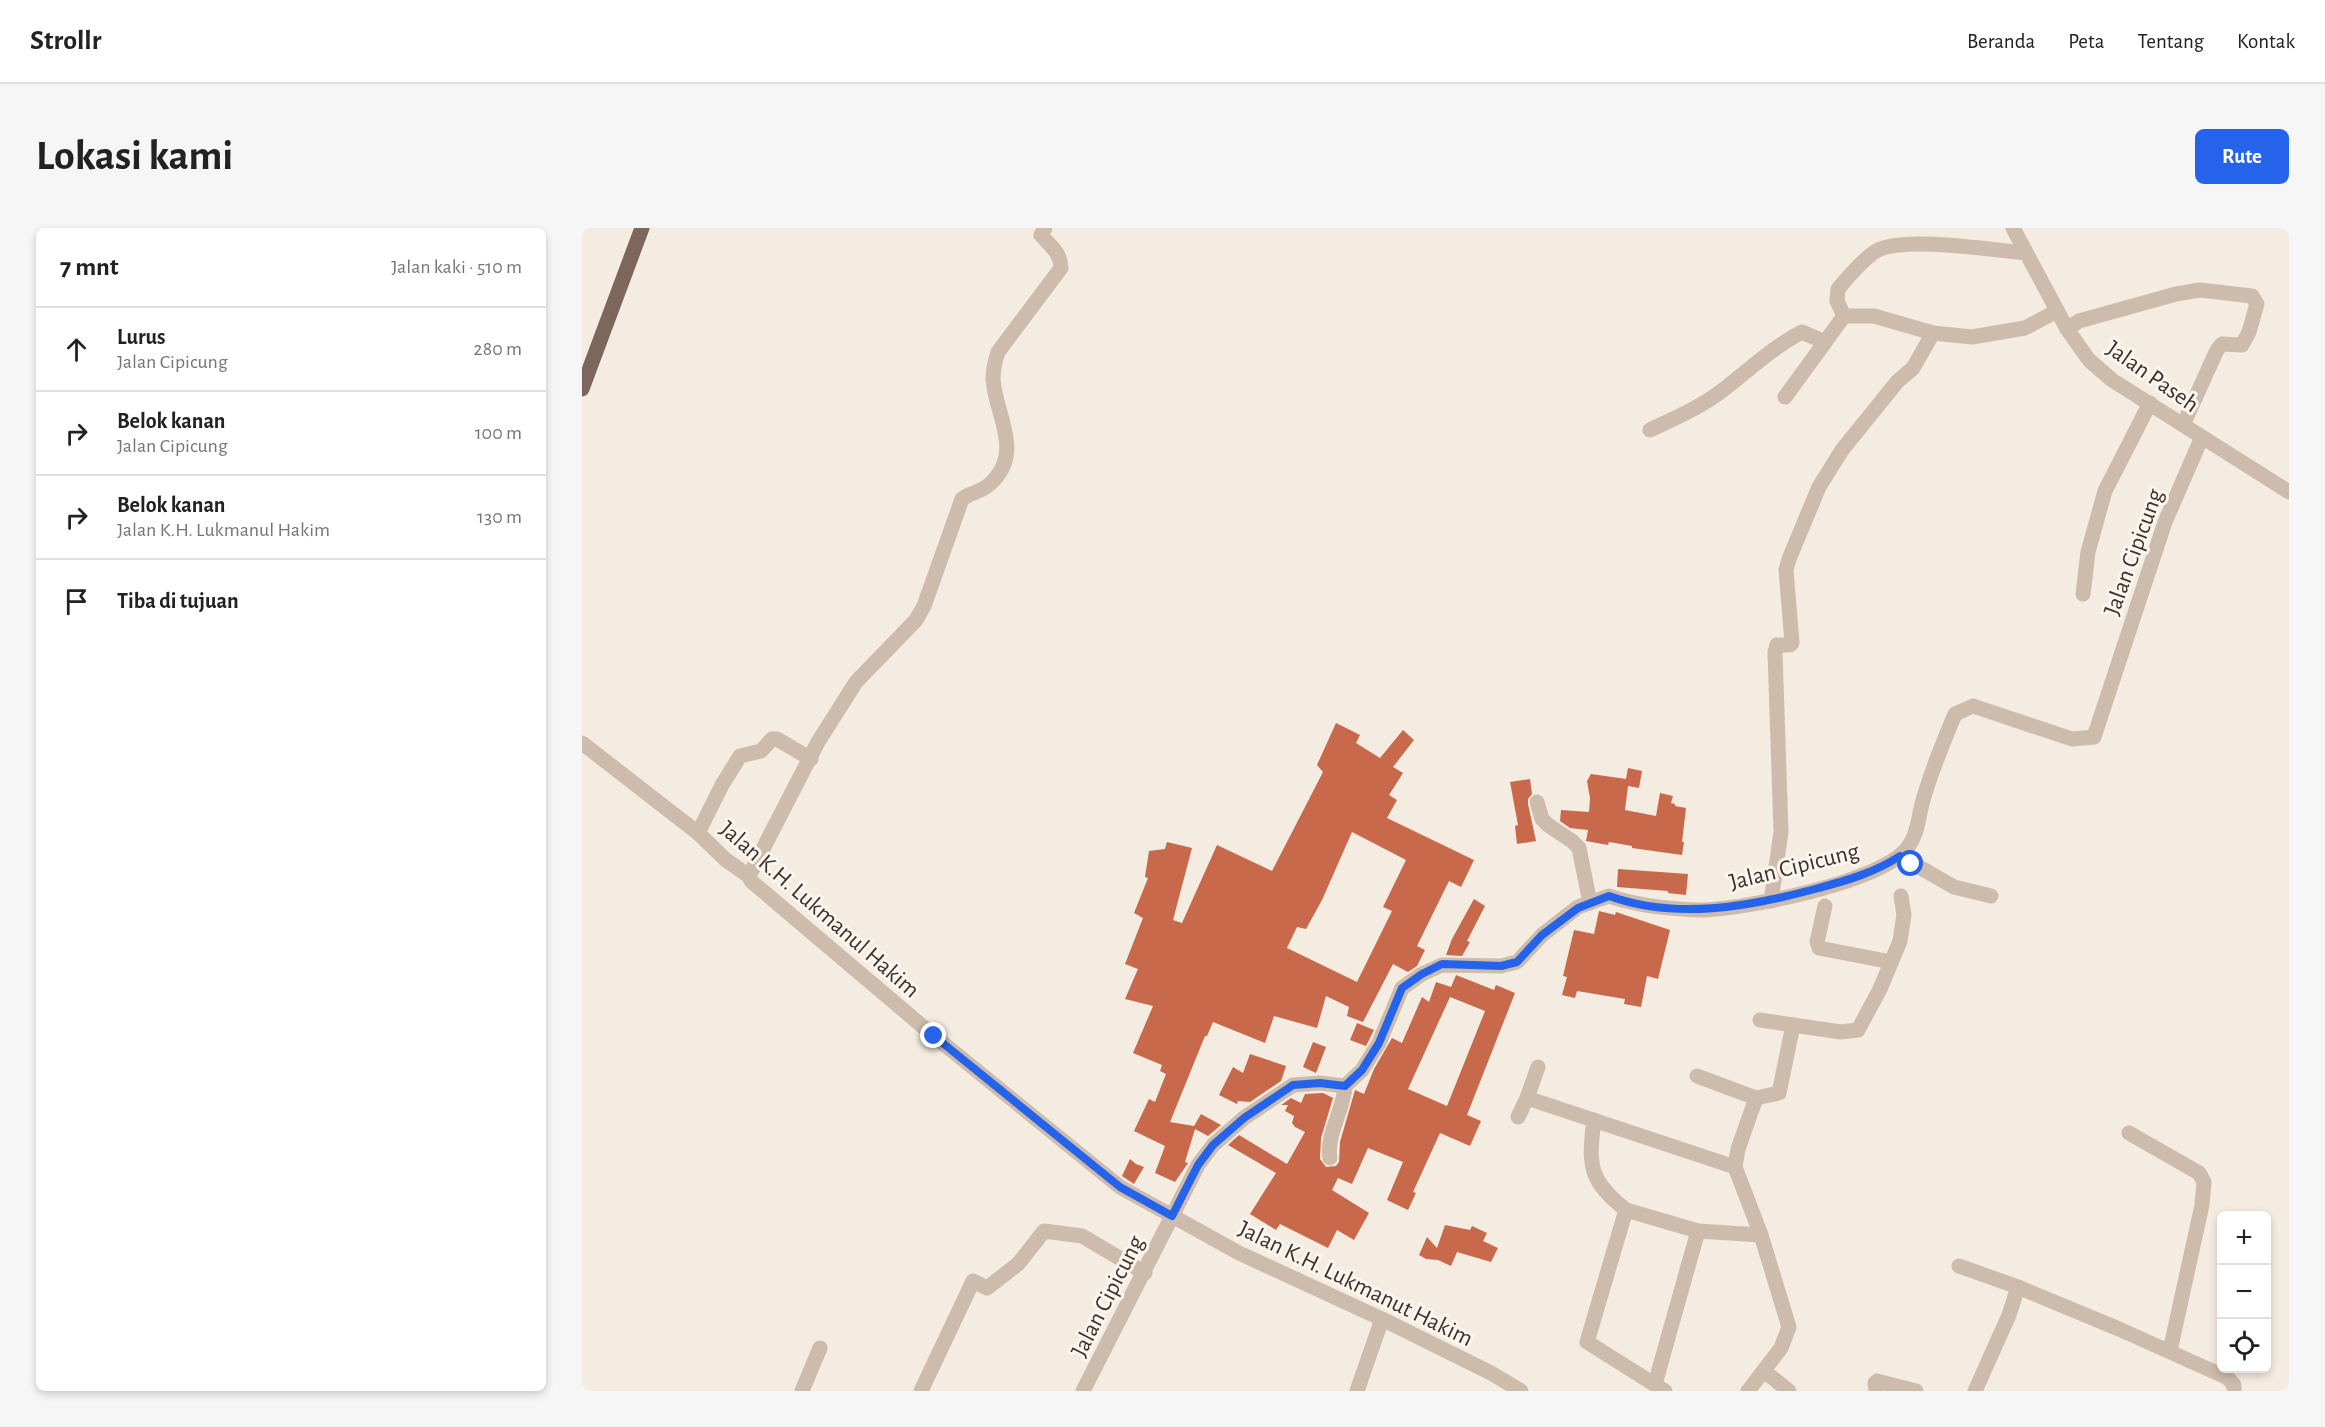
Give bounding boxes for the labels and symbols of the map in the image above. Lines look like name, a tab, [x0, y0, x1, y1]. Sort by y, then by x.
street label: Jalan Paseh	[2102, 336, 2203, 417]
street label: Jalan Cipicung	[2100, 486, 2168, 619]
street label: Jalan K.H. Lukmanul Hakim	[715, 817, 924, 1003]
street label: Jalan Cipicung	[1727, 839, 1862, 895]
route start	[1897, 850, 1923, 876]
route end	[920, 1022, 946, 1048]
street label: Jalan K.H. Lukmanut Hakim	[1235, 1217, 1476, 1351]
street label: Jalan Cipicung	[1067, 1232, 1149, 1361]

